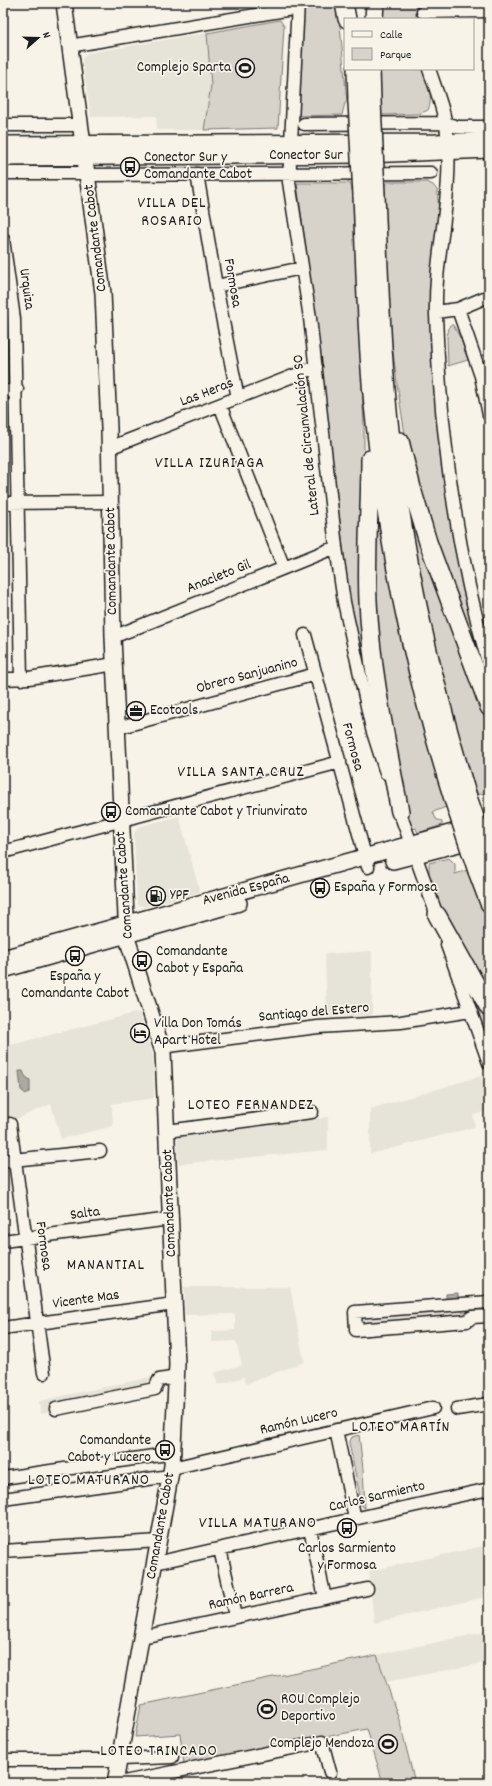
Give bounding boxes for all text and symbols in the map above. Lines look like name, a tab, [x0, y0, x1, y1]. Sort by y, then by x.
north arrow	[18, 18, 58, 58]
legend	[344, 18, 474, 70]
text: Calle	[380, 27, 403, 44]
text: N	[37, 30, 54, 41]
text: Parque	[380, 47, 411, 64]
place label: Complejo Sparta	[137, 57, 232, 79]
sports icon: Complejo Sparta	[234, 57, 256, 79]
street label: Conector Sur	[269, 145, 343, 167]
place label: Conector Sur y Comandante Cabot	[144, 147, 253, 186]
bus stop icon: Conector Sur y Comandante Cabot	[119, 156, 141, 178]
street label: Comandante Cabot	[78, 183, 114, 293]
district label: VILLA DEL ROSARIO	[137, 192, 207, 233]
street label: Formosa	[217, 257, 247, 310]
street label: Urquiza	[12, 267, 40, 312]
street label: Lateral de Circunvalación SO	[288, 353, 326, 517]
street label: Las Heras	[177, 373, 237, 413]
district label: VILLA IZURIAGA	[155, 452, 265, 475]
street label: Comandante Cabot	[100, 506, 124, 615]
street label: Anacleto Gil	[183, 554, 255, 600]
street label: Obrero Sanjuanino	[194, 652, 300, 700]
office icon: Ecotools	[125, 700, 147, 722]
place label: Ecotools	[150, 700, 198, 722]
street label: Formosa	[335, 720, 369, 775]
district label: VILLA SANTA CRUZ	[177, 761, 305, 784]
bus stop icon: Comandante Cabot y Triunvirato	[100, 801, 122, 823]
place label: Comandante Cabot y Triunvirato	[125, 801, 308, 823]
street label: Comandante Cabot	[110, 830, 140, 940]
street label: Avenida España	[200, 868, 293, 912]
bus stop icon: España y Formosa	[309, 877, 331, 899]
place label: España y Formosa	[334, 877, 438, 899]
fuel station icon: YPF	[145, 885, 167, 907]
place label: YPF	[170, 885, 189, 907]
place label: Comandante Cabot y España	[156, 941, 244, 980]
bus stop icon: España y Comandante Cabot	[64, 945, 86, 967]
bus stop icon: Comandante Cabot y España	[131, 950, 153, 972]
place label: España y Comandante Cabot	[21, 966, 130, 1005]
street label: Santiago del Estero	[258, 997, 370, 1029]
place label: Villa Don Tomás Apart Hotel	[154, 1013, 242, 1052]
hotel icon: Villa Don Tomás Apart Hotel	[129, 1022, 151, 1044]
district label: LOTEO FERNANDEZ	[188, 1094, 314, 1117]
street label: Comandante Cabot	[157, 1148, 183, 1257]
street label: Salta	[69, 1201, 102, 1227]
street label: Formosa	[29, 1220, 57, 1273]
district label: MANANTIAL	[67, 1254, 145, 1277]
street label: Vicente Mas	[51, 1284, 121, 1316]
street label: Ramón Lucero	[258, 1402, 340, 1442]
district label: LOTEO MARTÍN	[352, 1416, 450, 1439]
place label: Comandante Cabot y Lucero	[67, 1430, 151, 1469]
bus stop icon: Comandante Cabot y Lucero	[154, 1439, 176, 1461]
district label: LOTEO MATURANO	[28, 1469, 150, 1492]
street label: Comandante Cabot	[141, 1470, 181, 1581]
street label: Carlos Sarmiento	[327, 1475, 428, 1519]
district label: VILLA MATURANO	[199, 1512, 317, 1535]
bus stop icon: Carlos Sarmiento y Formosa	[336, 1517, 358, 1539]
place label: Carlos Sarmiento y Formosa	[298, 1538, 396, 1577]
street label: Ramón Barrera	[207, 1577, 296, 1617]
place label: ROU Complejo Deportivo	[281, 1689, 360, 1728]
sports icon: ROU Complejo Deportivo	[256, 1698, 278, 1720]
place label: Complejo Mendoza	[270, 1733, 375, 1755]
sports icon: Complejo Mendoza	[377, 1733, 399, 1755]
district label: LOTEO TRINCADO	[100, 1740, 218, 1763]

